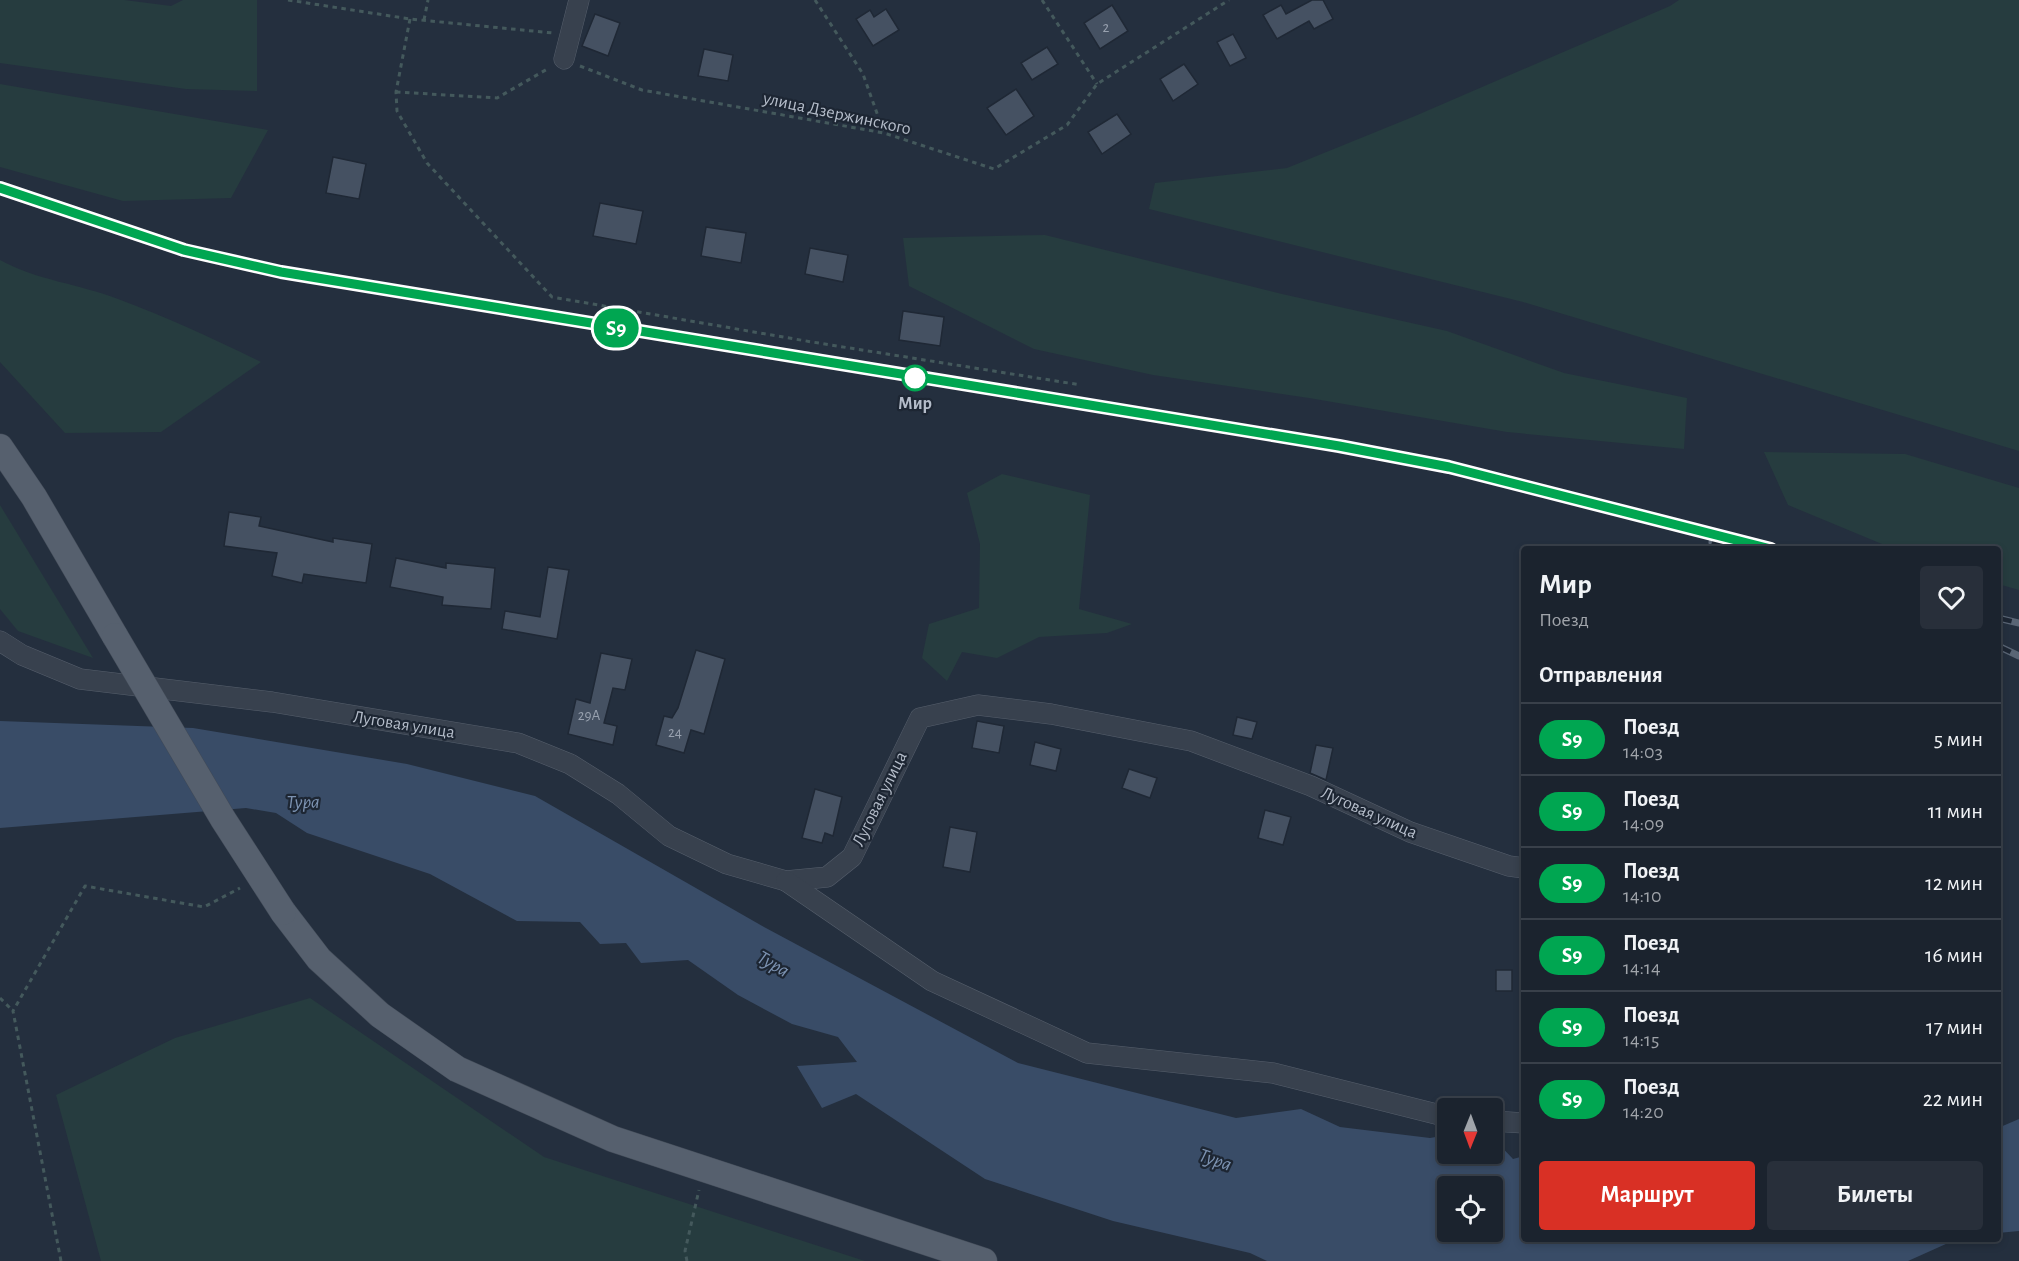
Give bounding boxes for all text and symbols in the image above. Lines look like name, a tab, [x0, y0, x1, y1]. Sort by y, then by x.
house number: 2	[1103, 20, 1110, 35]
street label: улица Дзержинского	[761, 89, 913, 138]
line badge: S9	[589, 308, 643, 348]
text: S9	[606, 318, 626, 339]
marker: Мир	[902, 365, 928, 391]
place label: Мир	[898, 395, 932, 413]
button: heart	[1920, 566, 1983, 629]
text: Мир	[1539, 571, 1592, 599]
text: Поезд	[1539, 610, 1589, 630]
text: Отправления	[1539, 664, 1663, 686]
street label: Луговая улица	[352, 708, 456, 742]
house number: 29А	[578, 708, 601, 723]
text: Поезд	[1623, 716, 1679, 738]
house number: 24	[668, 725, 682, 740]
text: 5 мин	[1934, 728, 1983, 750]
text: S9	[1562, 729, 1582, 750]
text: 14:03	[1623, 742, 1663, 762]
street label: Луговая улица	[849, 749, 911, 849]
street label: Луговая улица	[1318, 784, 1420, 842]
text: Поезд	[1623, 788, 1679, 810]
water label: Тура	[286, 792, 320, 812]
text: 11 мин	[1928, 800, 1983, 822]
text: S9	[1562, 801, 1582, 822]
text: 14:09	[1623, 814, 1664, 834]
text: Поезд	[1623, 860, 1679, 882]
text: 12 мин	[1925, 872, 1983, 894]
text: S9	[1562, 873, 1582, 894]
text: 14:10	[1623, 886, 1662, 906]
text: Поезд	[1623, 932, 1679, 954]
text: 16 мин	[1925, 944, 1983, 966]
text: S9	[1562, 945, 1582, 966]
water label: Тура	[754, 947, 792, 981]
text: 14:14	[1623, 958, 1661, 978]
text: Поезд	[1623, 1004, 1679, 1026]
text: 17 мин	[1926, 1016, 1983, 1038]
text: S9	[1562, 1017, 1582, 1038]
text: 14:15	[1623, 1030, 1659, 1050]
text: Поезд	[1623, 1076, 1679, 1098]
text: 22 мин	[1923, 1088, 1983, 1110]
text: S9	[1562, 1089, 1582, 1110]
north arrow	[1437, 1098, 1503, 1164]
map controls	[1437, 1098, 1503, 1242]
text: 14:20	[1623, 1102, 1664, 1122]
water label: Тура	[1196, 1145, 1234, 1175]
button: Маршрут	[1539, 1161, 1755, 1230]
button: Билеты	[1767, 1161, 1983, 1230]
button: locate	[1437, 1176, 1503, 1242]

